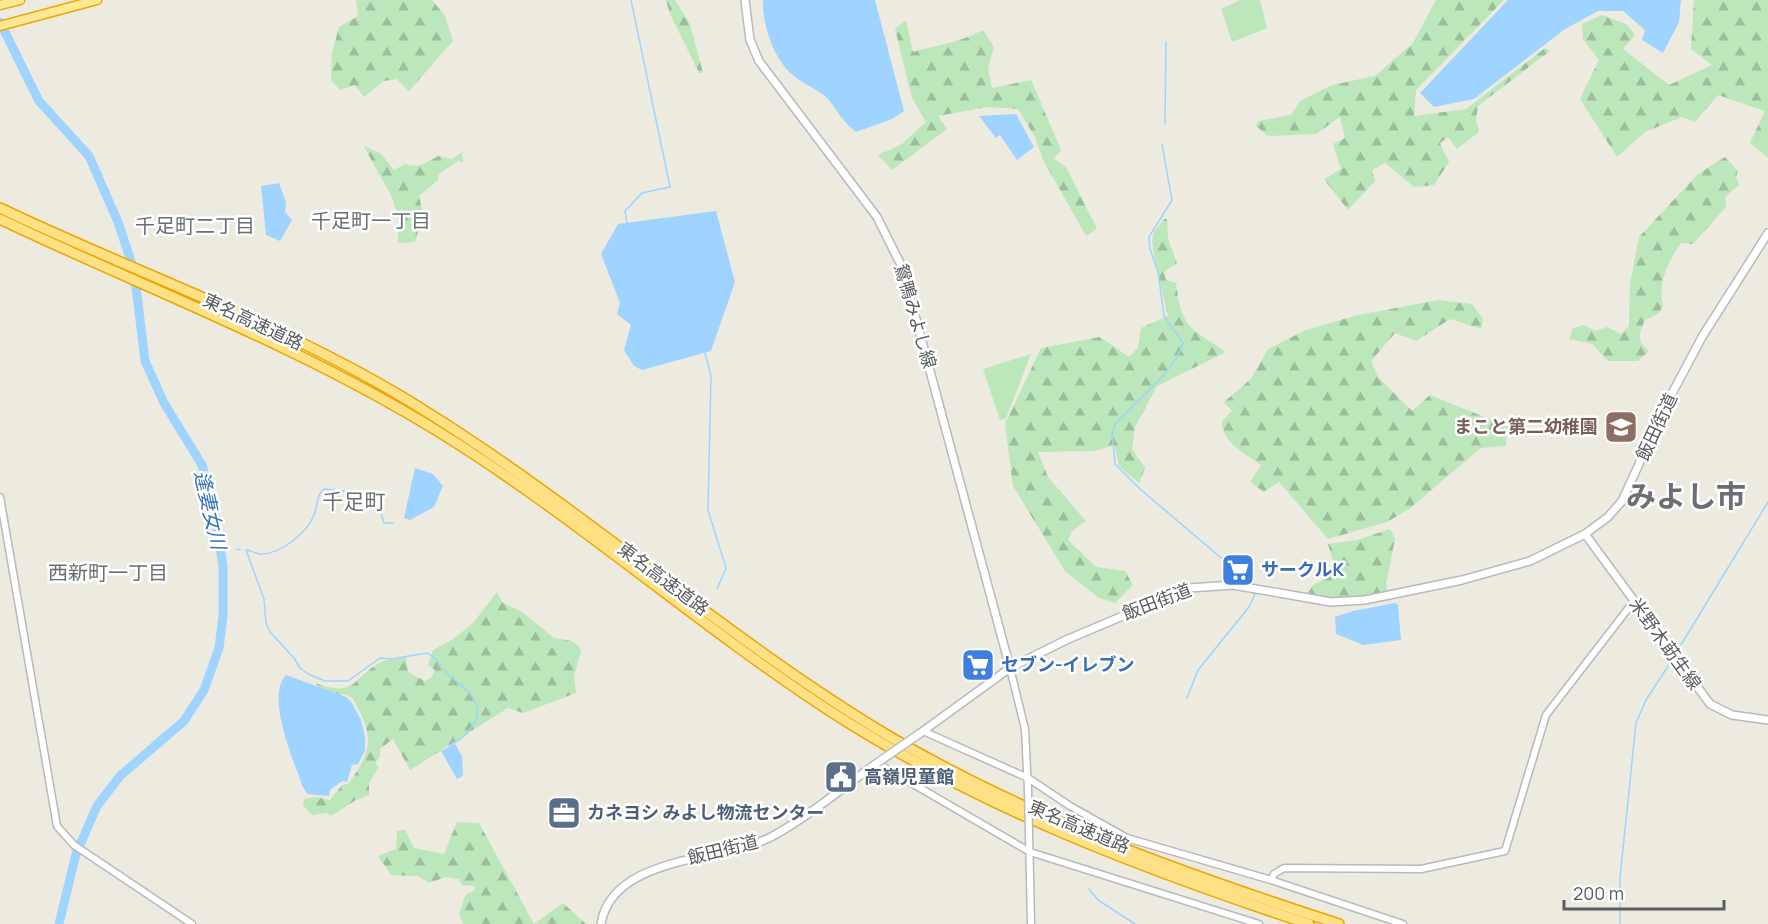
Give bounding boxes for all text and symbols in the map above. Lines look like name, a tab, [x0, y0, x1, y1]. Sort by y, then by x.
district label: 千足町一丁目	[311, 207, 431, 234]
district label: 千足町二丁目	[135, 212, 255, 239]
street label: 鴛鴨みよし線	[890, 261, 942, 371]
street label: 東名高速道路	[199, 287, 307, 355]
street label: 飯田街道	[1630, 389, 1682, 464]
school or university icon: まこと第二幼稚園	[1603, 409, 1639, 445]
place label: まこと第二幼稚園	[1454, 414, 1598, 438]
water label: 逢妻女川	[188, 468, 233, 554]
district label: みよし市	[1626, 475, 1746, 516]
district label: 千足町	[323, 487, 386, 515]
street label: 東名高速道路	[613, 536, 714, 620]
supermarket icon: サークルK	[1220, 552, 1256, 588]
place label: サークルK	[1261, 557, 1344, 581]
district label: 西新町一丁目	[48, 559, 168, 586]
street label: 飯田街道	[1119, 577, 1195, 625]
street label: 米野木莇生線	[1624, 593, 1707, 694]
supermarket icon: セブン-イレブン	[960, 647, 996, 683]
place label: セブン-イレブン	[1001, 652, 1135, 676]
public building icon: 高嶺児童館	[823, 759, 859, 795]
place label: 高嶺児童館	[864, 764, 954, 788]
street label: 東名高速道路	[1025, 794, 1134, 858]
office icon: カネヨシ みよし物流センター	[546, 795, 582, 831]
place label: カネヨシ みよし物流センター	[587, 800, 825, 824]
street label: 飯田街道	[685, 829, 761, 869]
scale bar	[1564, 873, 1724, 911]
text: 200 m	[1573, 881, 1624, 905]

